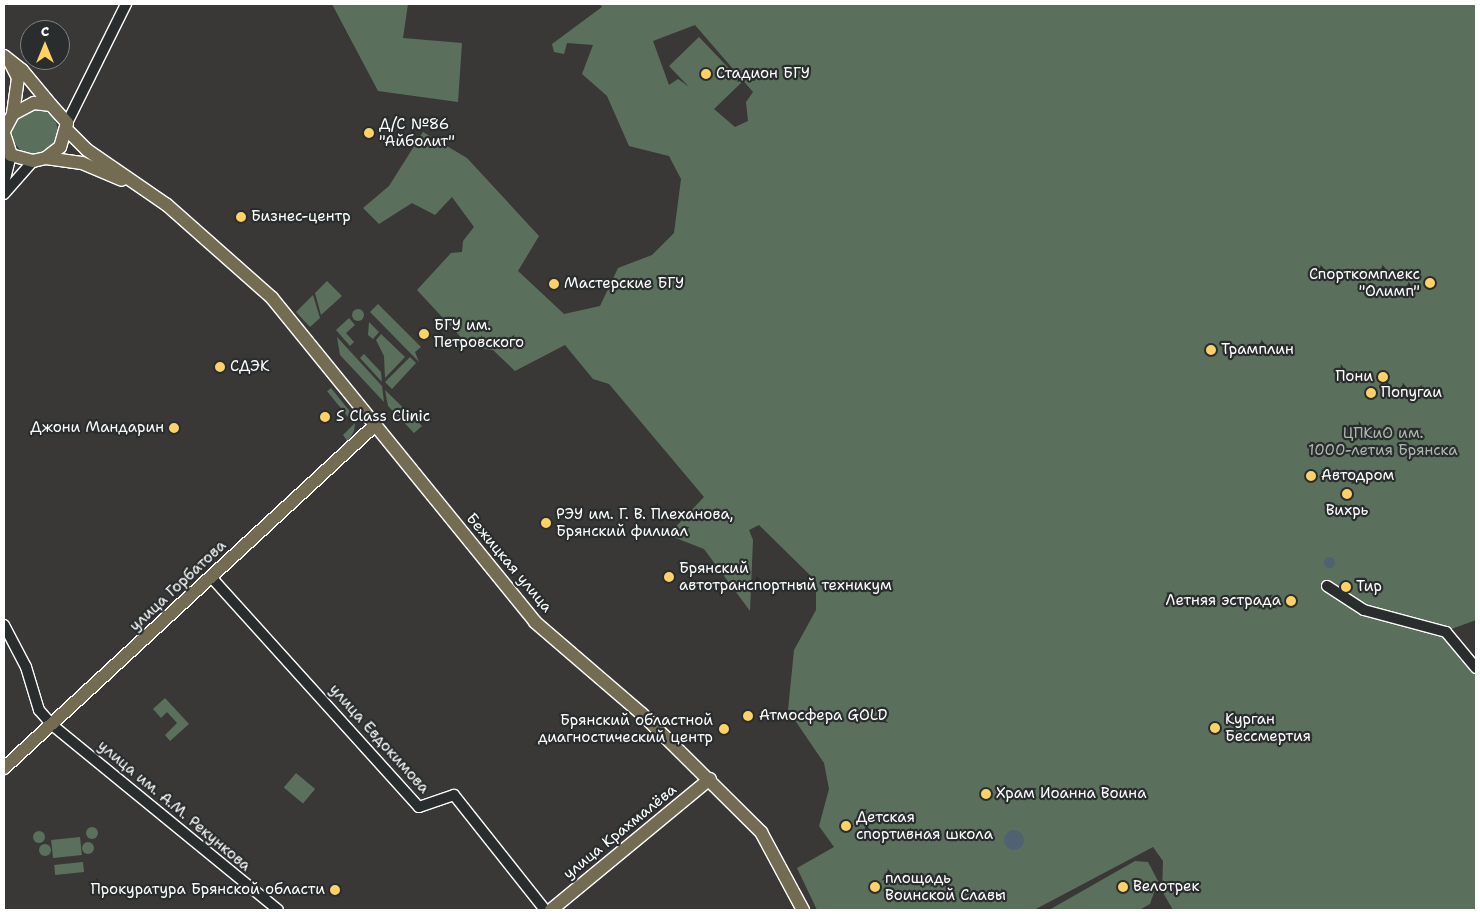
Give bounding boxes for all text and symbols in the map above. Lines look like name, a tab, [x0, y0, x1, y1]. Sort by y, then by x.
north arrow	[20, 20, 70, 70]
text: С	[41, 22, 49, 40]
place label: Стадион БГУ	[716, 65, 810, 83]
marker: Стадион БГУ	[700, 68, 712, 80]
place label: Д/С №86 "Айболит"	[379, 115, 455, 150]
marker: Д/С №86 "Айболит"	[363, 127, 375, 139]
place label: Бизнес-центр	[251, 208, 351, 226]
marker: Бизнес-центр	[235, 211, 247, 223]
place label: Спорткомплекс "Олимп"	[1309, 265, 1420, 300]
place label: Мастерские БГУ	[564, 275, 684, 293]
marker: Спорткомплекс "Олимп"	[1424, 277, 1436, 289]
marker: Мастерские БГУ	[548, 278, 560, 290]
place label: БГУ им. Петровского	[434, 316, 524, 351]
marker: БГУ им. Петровского	[418, 328, 430, 340]
place label: Трамплин	[1221, 341, 1294, 359]
marker: Трамплин	[1205, 344, 1217, 356]
place label: СДЭК	[230, 358, 270, 376]
marker: СДЭК	[214, 361, 226, 373]
place label: Пони	[1335, 368, 1373, 386]
marker: Пони	[1377, 371, 1389, 383]
place label: Попугаи	[1381, 384, 1442, 402]
marker: Попугаи	[1365, 387, 1377, 399]
place label: S Class Clinic	[336, 408, 430, 426]
marker: S Class Clinic	[318, 410, 332, 424]
place label: Джони Мандарин	[30, 419, 164, 437]
marker: Джони Мандарин	[168, 422, 180, 434]
park label: ЦПКиО им. 1000-летия Брянска	[1308, 424, 1458, 459]
place label: Автодром	[1321, 467, 1394, 485]
marker: Автодром	[1305, 470, 1317, 482]
marker: Вихрь	[1341, 488, 1353, 500]
place label: Вихрь	[1326, 502, 1368, 520]
place label: РЭУ им. Г. В. Плеханова, Брянский филиал	[556, 505, 733, 540]
street label: Бежицкая улица	[462, 510, 556, 616]
marker: РЭУ им. Г. В. Плеханова, Брянский филиал	[540, 517, 552, 529]
street label: улица Горбатова	[126, 537, 230, 635]
place label: Брянский автотранспортный техникум	[679, 559, 892, 594]
marker: Брянский автотранспортный техникум	[663, 571, 675, 583]
place label: Тир	[1356, 578, 1382, 596]
marker: Тир	[1340, 581, 1352, 593]
place label: Летняя эстрада	[1166, 592, 1281, 610]
marker: Летняя эстрада	[1285, 595, 1297, 607]
street label: улица Евдокимова	[325, 681, 433, 797]
place label: Атмосфера GOLD	[759, 707, 887, 725]
marker: Атмосфера GOLD	[741, 709, 755, 723]
place label: Курган Бессмертия	[1225, 710, 1311, 745]
place label: Брянский областной диагностический центр	[538, 711, 713, 746]
marker: Брянский областной диагностический центр	[717, 722, 731, 736]
marker: Курган Бессмертия	[1209, 722, 1221, 734]
street label: улица им. А.М. Рекункова	[94, 737, 254, 875]
street label: улица Крахмалёва	[560, 781, 680, 883]
place label: Храм Иоанна Воина	[996, 785, 1146, 803]
marker: Храм Иоанна Воина	[980, 788, 992, 800]
place label: Детская спортивная школа	[856, 808, 993, 843]
marker: Детская спортивная школа	[840, 820, 852, 832]
place label: площадь Воинской Славы	[885, 869, 1006, 904]
place label: Велотрек	[1133, 878, 1199, 896]
place label: Прокуратура Брянской области	[91, 881, 325, 899]
marker: площадь Воинской Славы	[869, 881, 881, 893]
marker: Велотрек	[1117, 881, 1129, 893]
marker: Прокуратура Брянской области	[329, 884, 341, 896]

